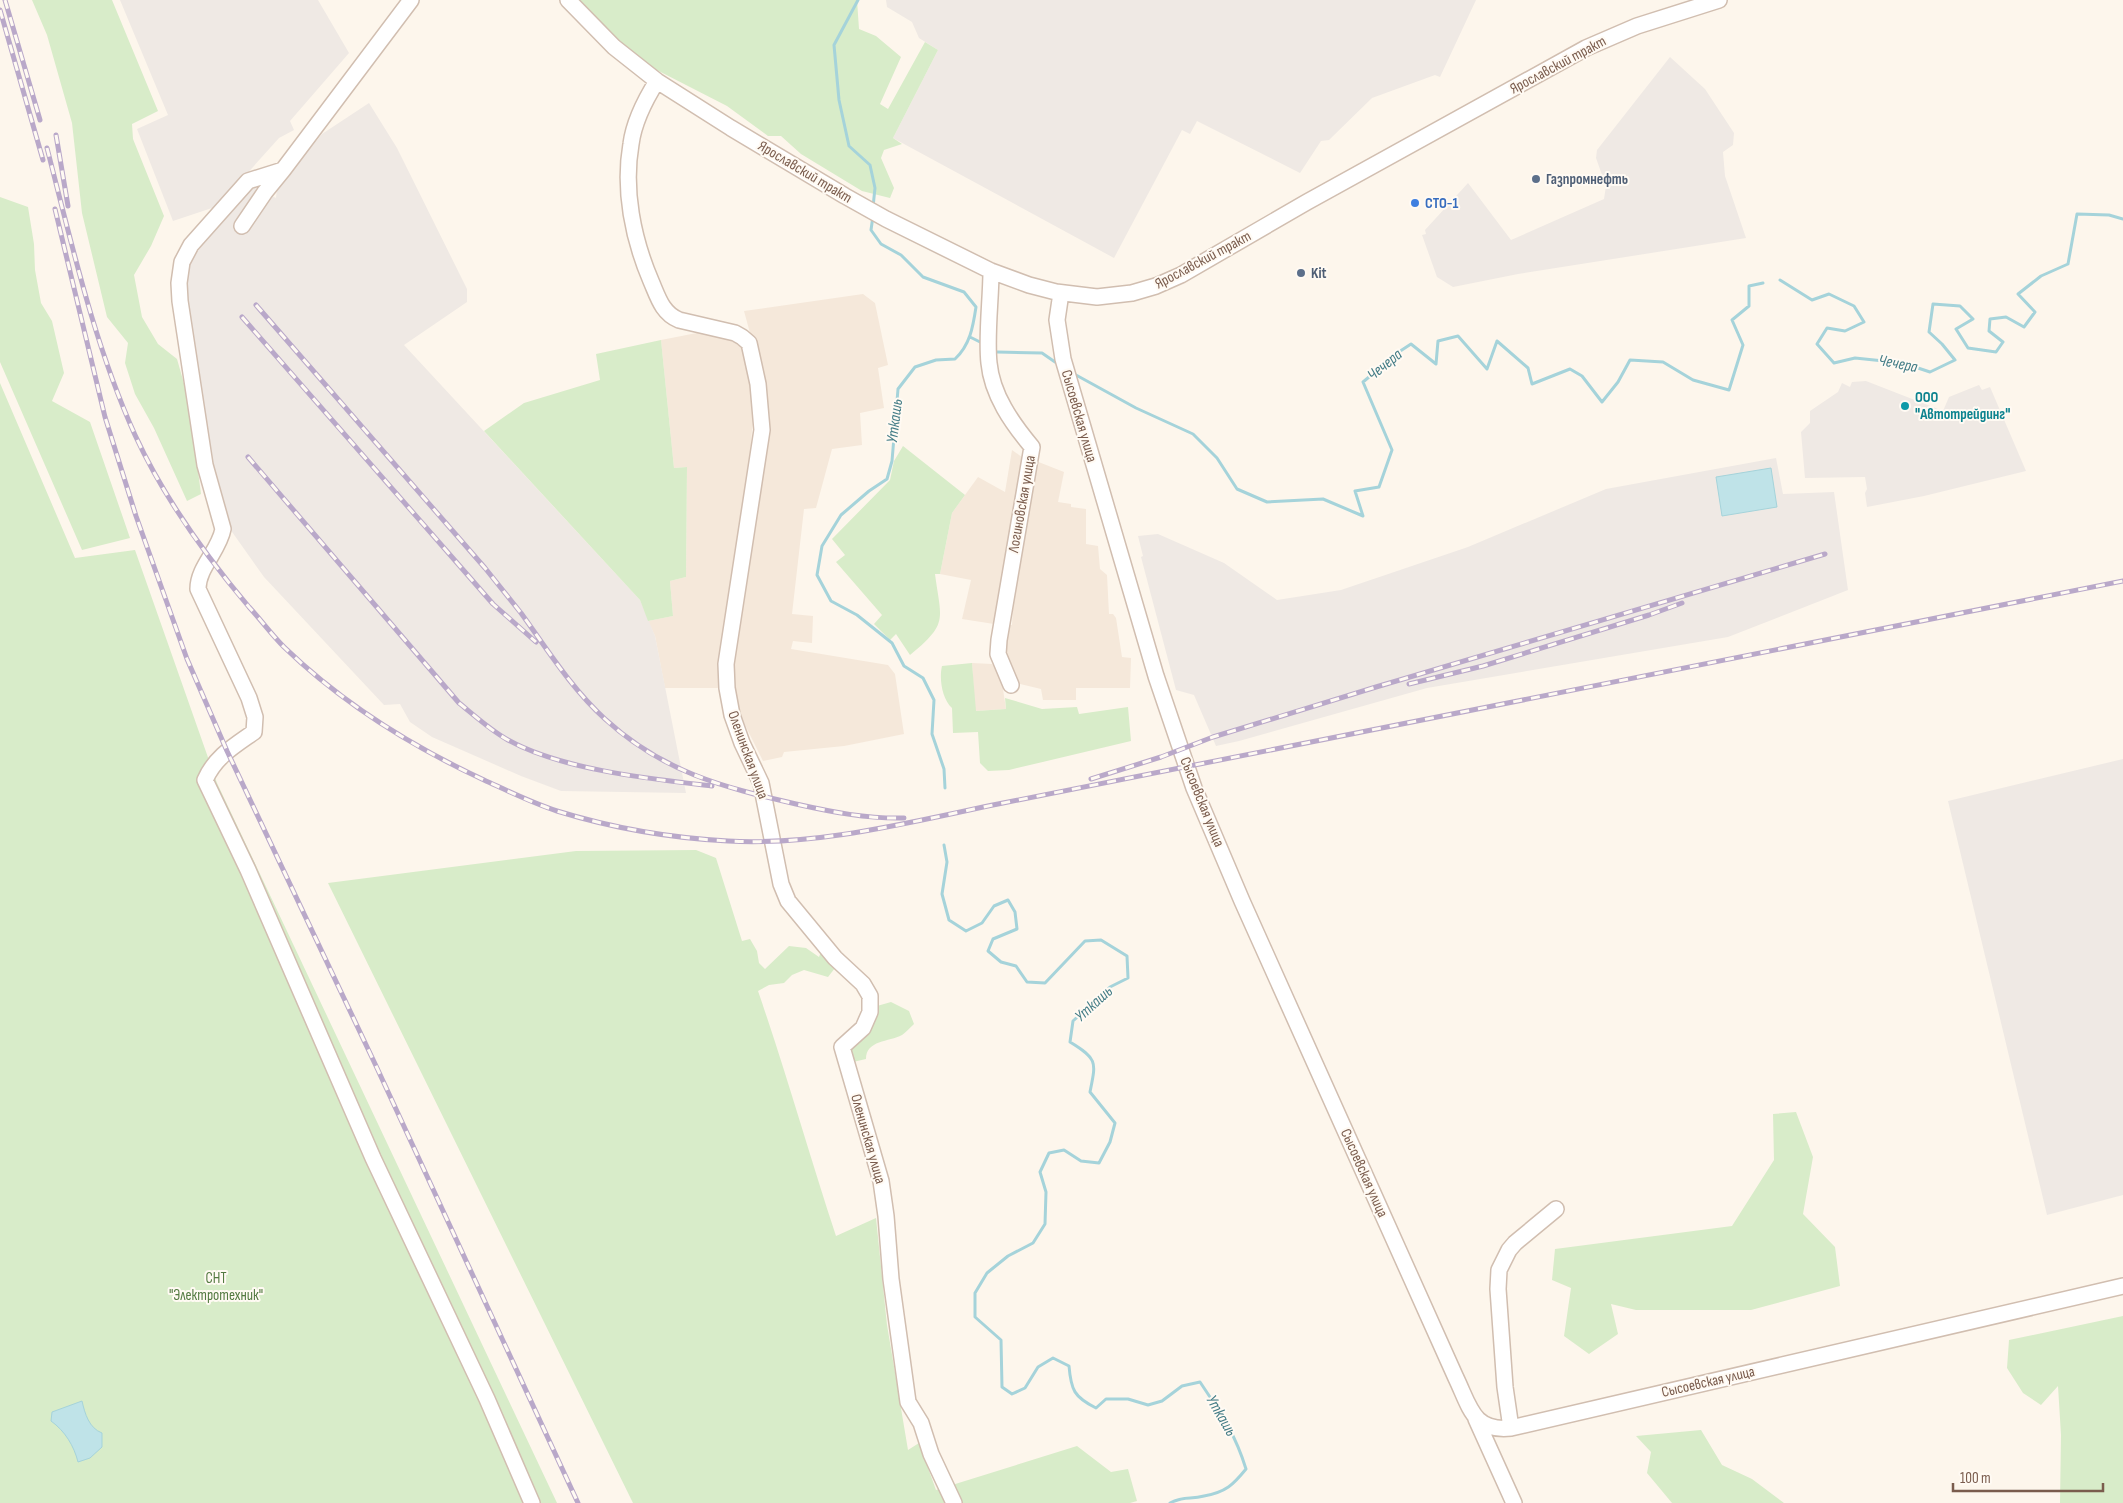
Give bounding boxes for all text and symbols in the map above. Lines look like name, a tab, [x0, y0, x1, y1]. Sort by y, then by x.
street label: Ярославский тракт	[1507, 32, 1609, 98]
street label: Ярославский тракт	[755, 136, 855, 208]
place label: Газпромнефть	[1546, 170, 1628, 189]
marker: Газпромнефть	[1530, 173, 1542, 185]
place label: СТО-1	[1425, 194, 1459, 213]
marker: СТО-1	[1409, 197, 1421, 209]
street label: Ярославский тракт	[1152, 227, 1254, 293]
place label: Kit	[1311, 264, 1326, 283]
marker: Kit	[1295, 267, 1307, 279]
water label: Чечера	[1364, 345, 1407, 385]
water label: Чечера	[1877, 351, 1920, 377]
street label: Сысоевская улица	[1057, 368, 1101, 465]
place label: ООО "Автотрейдинг"	[1915, 388, 2010, 424]
water label: Уткашь	[883, 398, 907, 444]
marker: ООО "Автотрейдинг"	[1899, 400, 1911, 412]
street label: Логиновская улица	[1004, 454, 1040, 555]
street label: Оленинская улица	[723, 708, 773, 802]
street label: Сысоевская улица	[1175, 754, 1229, 850]
water label: Уткашь	[1071, 982, 1117, 1026]
street label: Оленинская улица	[846, 1092, 890, 1186]
street label: Сысоевская улица	[1336, 1126, 1392, 1221]
park label: СНТ "Электротехник"	[169, 1269, 263, 1305]
street label: Сысоевская улица	[1660, 1362, 1757, 1402]
water label: Уткашь	[1202, 1392, 1240, 1440]
scale bar	[1953, 1460, 2103, 1492]
text: 100 m	[1960, 1469, 1991, 1488]

